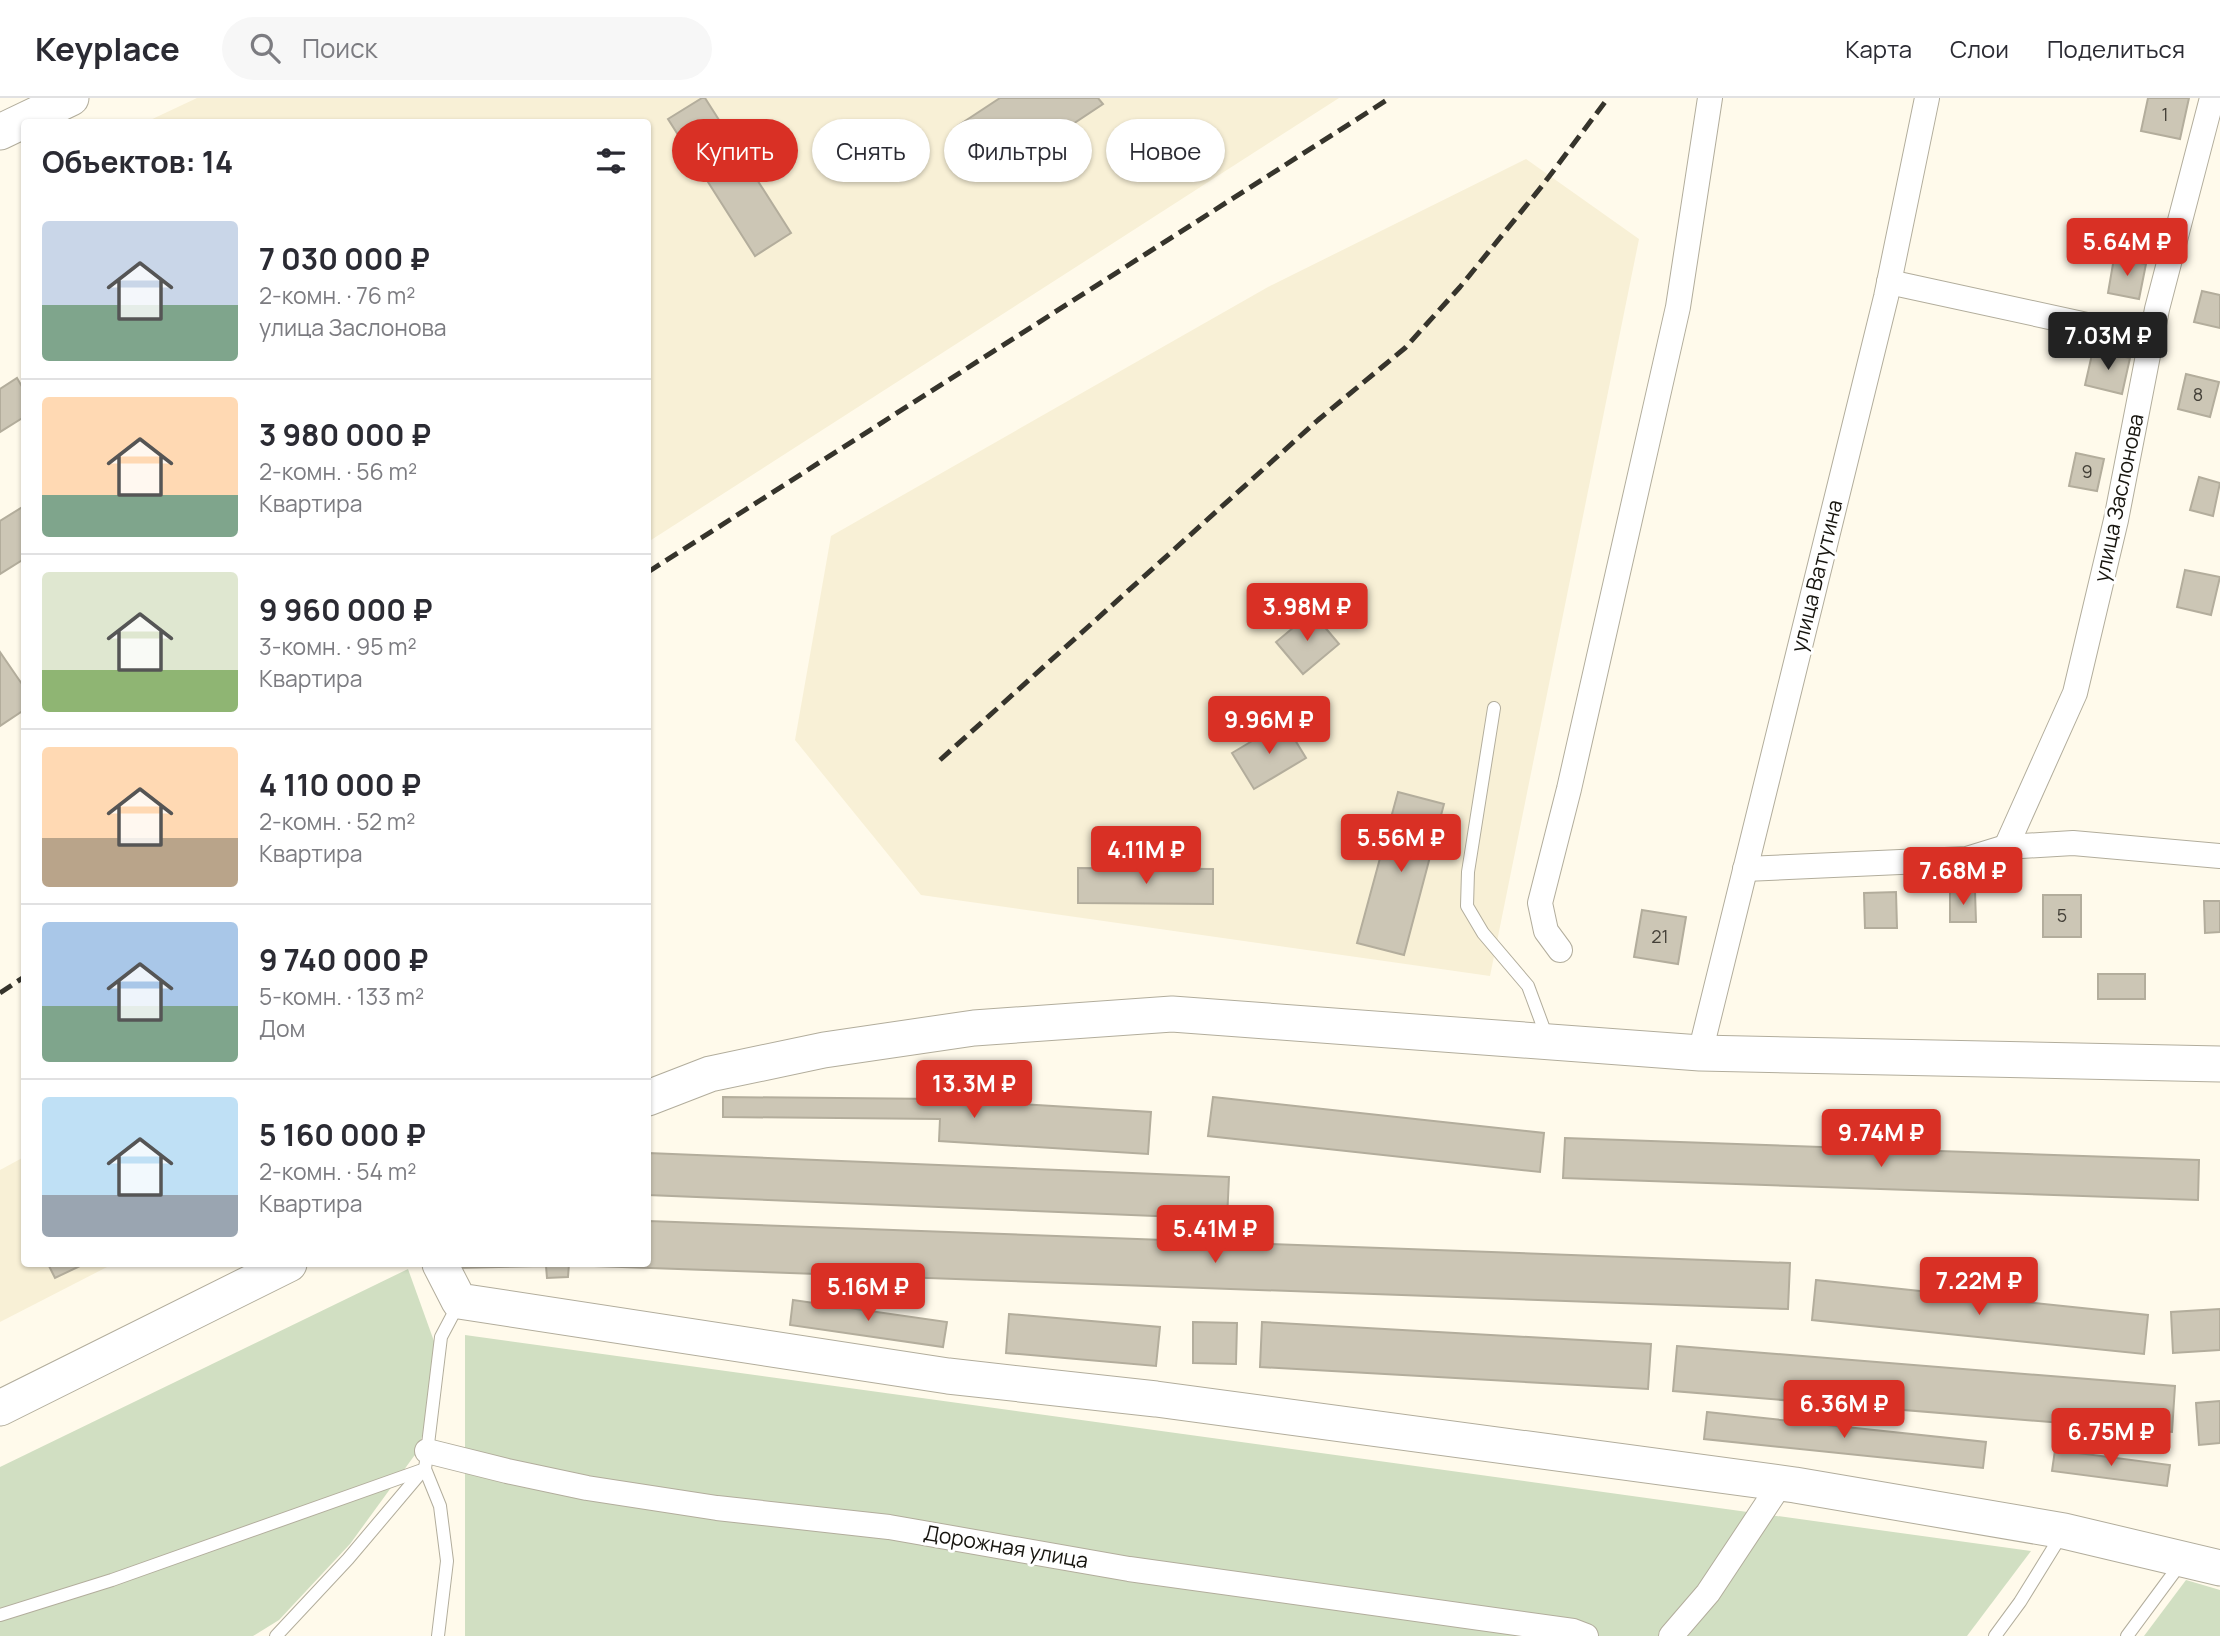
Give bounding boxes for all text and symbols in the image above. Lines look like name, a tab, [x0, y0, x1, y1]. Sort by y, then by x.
search box	[222, 17, 712, 80]
text: Keyplace	[35, 26, 180, 71]
icon: search	[246, 29, 284, 67]
text: Поиск	[302, 30, 377, 66]
text: Карта	[1845, 32, 1912, 65]
text: Слои	[1950, 32, 2009, 65]
text: Поделиться	[2047, 32, 2185, 65]
house number: 1	[2161, 102, 2169, 126]
chip: Купить	[672, 119, 798, 182]
chip: Снять	[812, 119, 930, 182]
chip: Фильтры	[944, 119, 1092, 182]
chip: Новое	[1106, 119, 1225, 182]
text: Объектов: 14	[42, 141, 233, 182]
icon: filters	[592, 142, 630, 180]
pin: 5.64M ₽	[2062, 218, 2192, 278]
text: 5.64M ₽	[2083, 225, 2171, 257]
text: 7 030 000 ₽	[259, 238, 430, 279]
icon: home	[98, 249, 182, 333]
text: 2-комн. · 76 m²	[259, 279, 415, 311]
text: улица Заслонова	[259, 311, 447, 343]
pin: 7.03M ₽	[2043, 313, 2173, 372]
text: 7.03M ₽	[2064, 319, 2152, 351]
house number: 8	[2193, 382, 2203, 406]
street label: улица Заслонова	[2087, 411, 2150, 584]
text: 3 980 000 ₽	[259, 414, 431, 455]
icon: home	[98, 425, 182, 509]
text: 2-комн. · 56 m²	[259, 455, 417, 487]
house number: 9	[2081, 459, 2093, 483]
text: Квартира	[259, 487, 363, 519]
street label: улица Ватутина	[1784, 497, 1849, 655]
pin: 3.98M ₽	[1242, 584, 1372, 643]
text: 9 960 000 ₽	[259, 589, 432, 630]
text: 3.98M ₽	[1263, 590, 1351, 622]
icon: home	[98, 600, 182, 684]
text: 3-комн. · 95 m²	[259, 630, 417, 662]
text: Квартира	[259, 662, 363, 694]
pin: 9.96M ₽	[1204, 696, 1334, 756]
text: 9.96M ₽	[1224, 703, 1314, 735]
text: 4 110 000 ₽	[259, 764, 421, 805]
icon: home	[98, 775, 182, 859]
text: 2-комн. · 52 m²	[259, 805, 415, 837]
pin: 5.56M ₽	[1336, 814, 1466, 874]
text: 5.56M ₽	[1357, 821, 1445, 853]
pin: 4.11M ₽	[1081, 826, 1211, 886]
text: 4.11M ₽	[1107, 833, 1185, 865]
text: Квартира	[259, 837, 363, 869]
pin: 7.68M ₽	[1898, 848, 2028, 907]
text: 7.68M ₽	[1919, 854, 2007, 886]
house number: 5	[2057, 903, 2067, 927]
house number: 21	[1651, 924, 1669, 948]
text: 9 740 000 ₽	[259, 939, 428, 980]
icon: home	[98, 950, 182, 1034]
text: 5-комн. · 133 m²	[259, 980, 424, 1012]
text: Дом	[259, 1012, 305, 1044]
pin: 13.3M ₽	[909, 1060, 1039, 1120]
text: 13.3M ₽	[932, 1067, 1016, 1099]
pin: 9.74M ₽	[1816, 1110, 1946, 1169]
text: 5 160 000 ₽	[259, 1114, 426, 1155]
text: 9.74M ₽	[1838, 1116, 1924, 1148]
icon: home	[98, 1125, 182, 1209]
text: 2-комн. · 54 m²	[259, 1155, 416, 1187]
text: Квартира	[259, 1187, 363, 1219]
pin: 5.41M ₽	[1150, 1206, 1280, 1265]
text: 5.41M ₽	[1173, 1212, 1257, 1244]
pin: 7.22M ₽	[1914, 1258, 2044, 1317]
pin: 5.16M ₽	[803, 1264, 933, 1323]
text: 7.22M ₽	[1936, 1264, 2022, 1296]
text: 5.16M ₽	[827, 1270, 909, 1302]
pin: 6.36M ₽	[1779, 1380, 1909, 1440]
text: 6.36M ₽	[1800, 1387, 1888, 1419]
pin: 6.75M ₽	[2046, 1408, 2176, 1468]
text: 6.75M ₽	[2067, 1415, 2155, 1447]
street label: Дорожная улица	[922, 1518, 1091, 1574]

